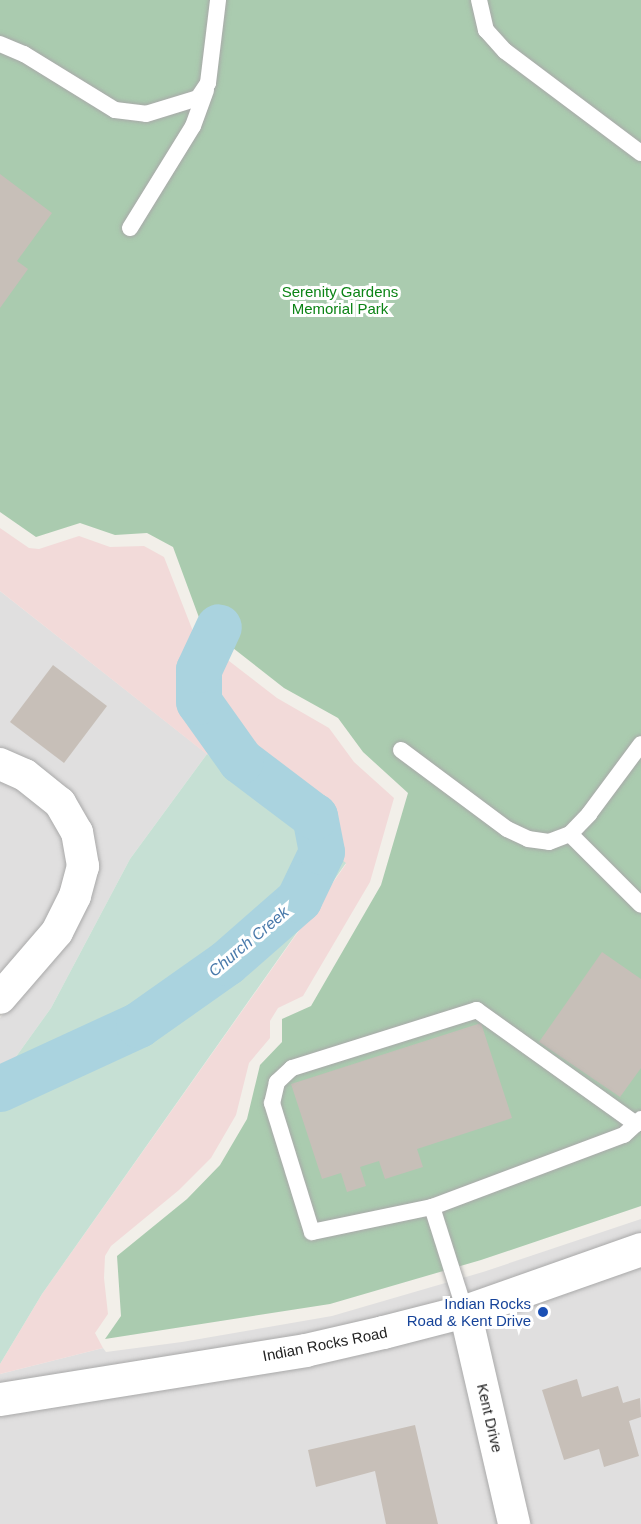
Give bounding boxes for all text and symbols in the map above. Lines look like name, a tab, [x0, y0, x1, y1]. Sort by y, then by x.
park label: Serenity Gardens Memorial Park	[282, 282, 398, 317]
water label: Church Creek	[205, 903, 293, 981]
place label: Indian Rocks Road & Kent Drive	[407, 1294, 531, 1329]
marker: Indian Rocks Road & Kent Drive	[536, 1305, 550, 1319]
street label: Indian Rocks Road	[261, 1323, 389, 1365]
street label: Kent Drive	[473, 1382, 507, 1454]

